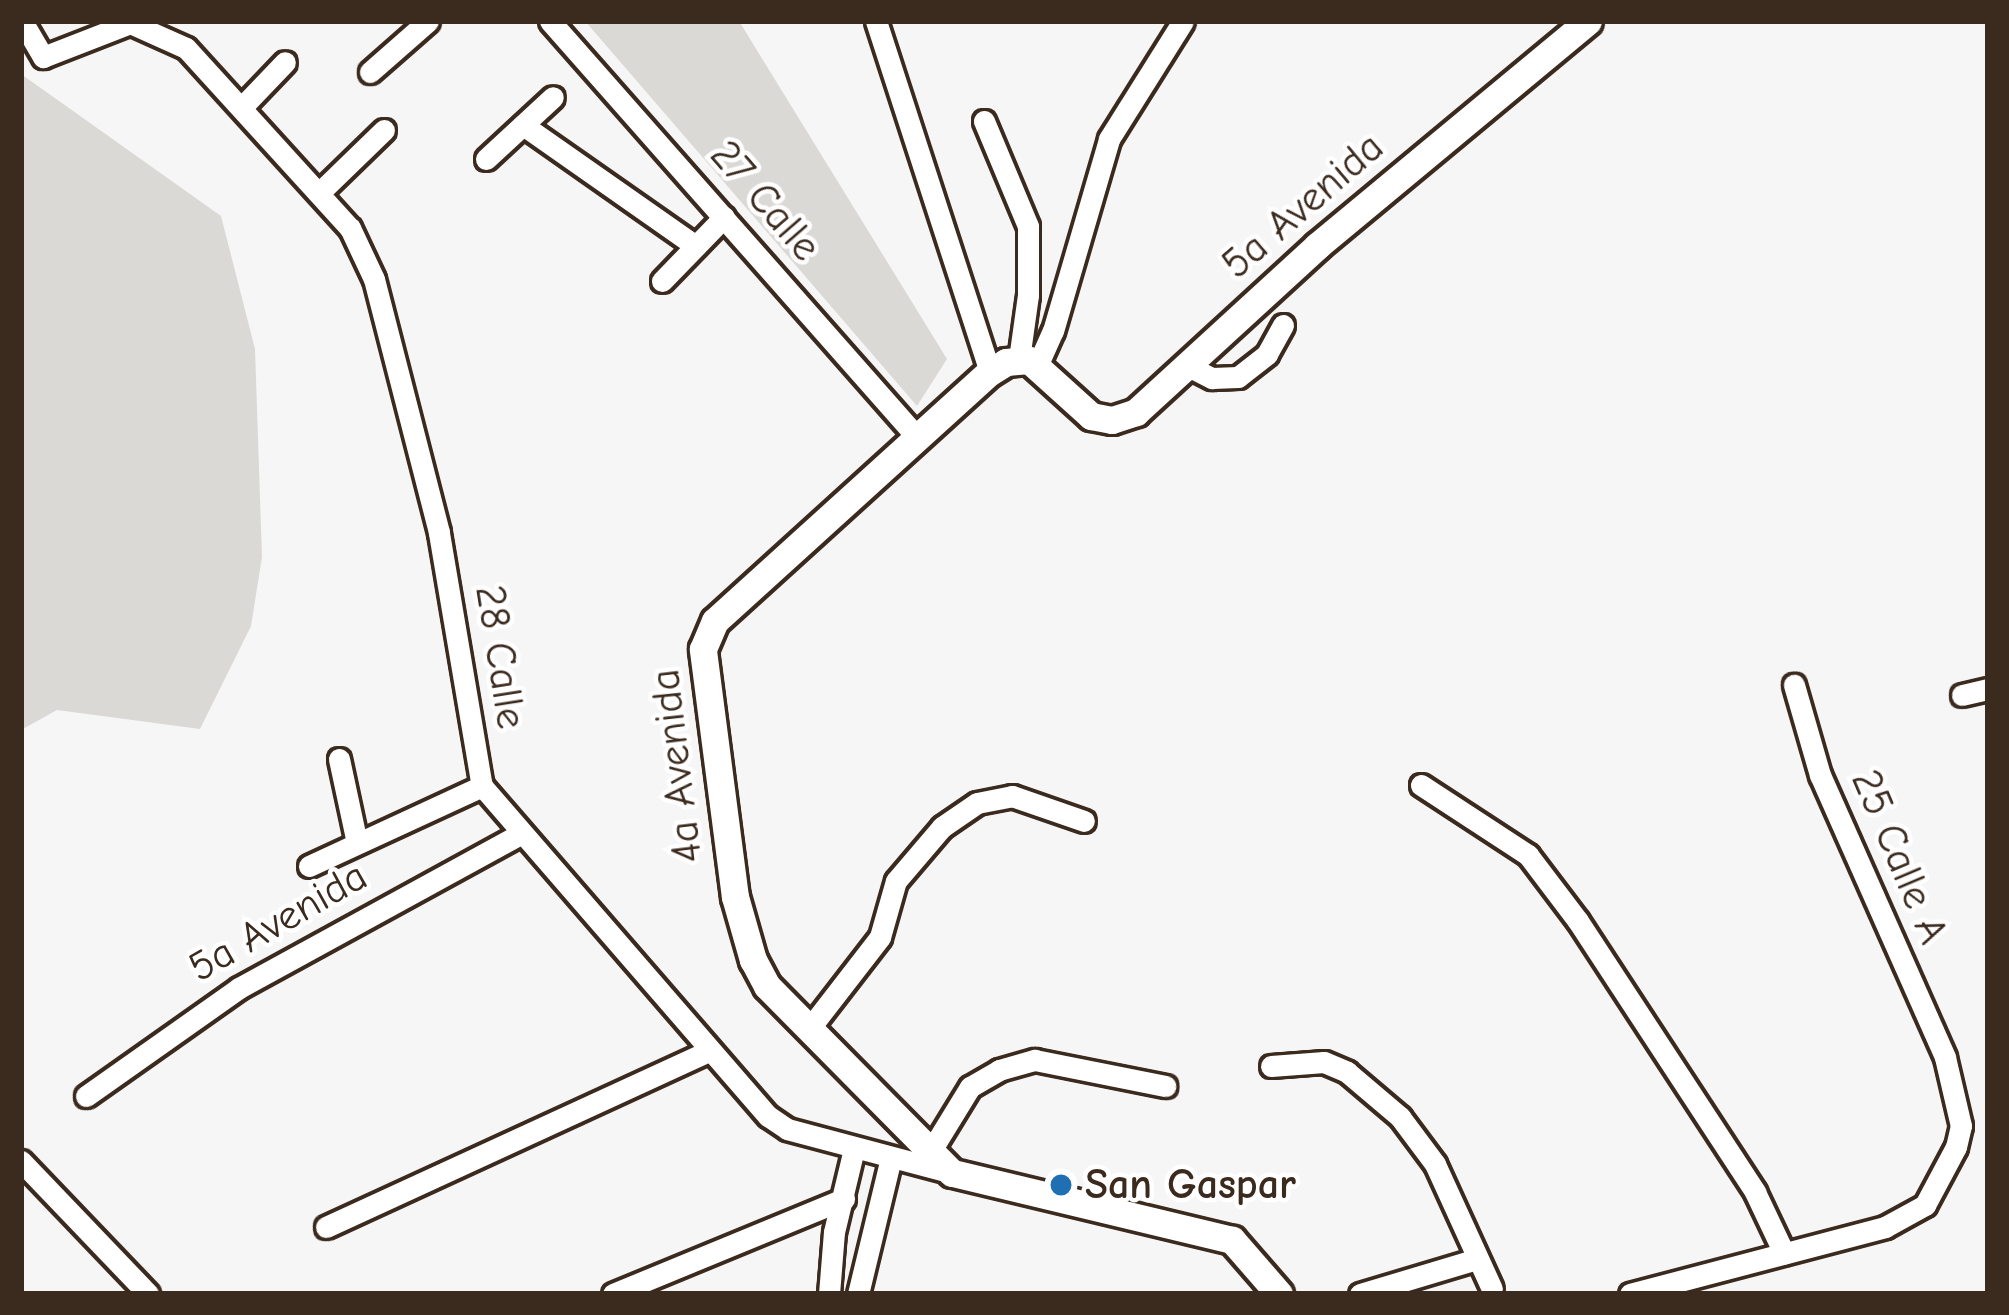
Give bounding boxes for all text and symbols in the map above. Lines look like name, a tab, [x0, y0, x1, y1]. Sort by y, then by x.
street label: 5a Avenida	[1212, 122, 1394, 290]
street label: 27 Calle	[699, 131, 831, 271]
street label: 28 Calle	[464, 582, 536, 732]
street label: 4a Avenida	[640, 666, 714, 866]
street label: 25 Calle A	[1840, 762, 1958, 952]
street label: 5a Avenida	[180, 851, 376, 993]
place label: San Gaspar	[1085, 1160, 1296, 1210]
marker: San Gaspar	[1048, 1172, 1074, 1198]

